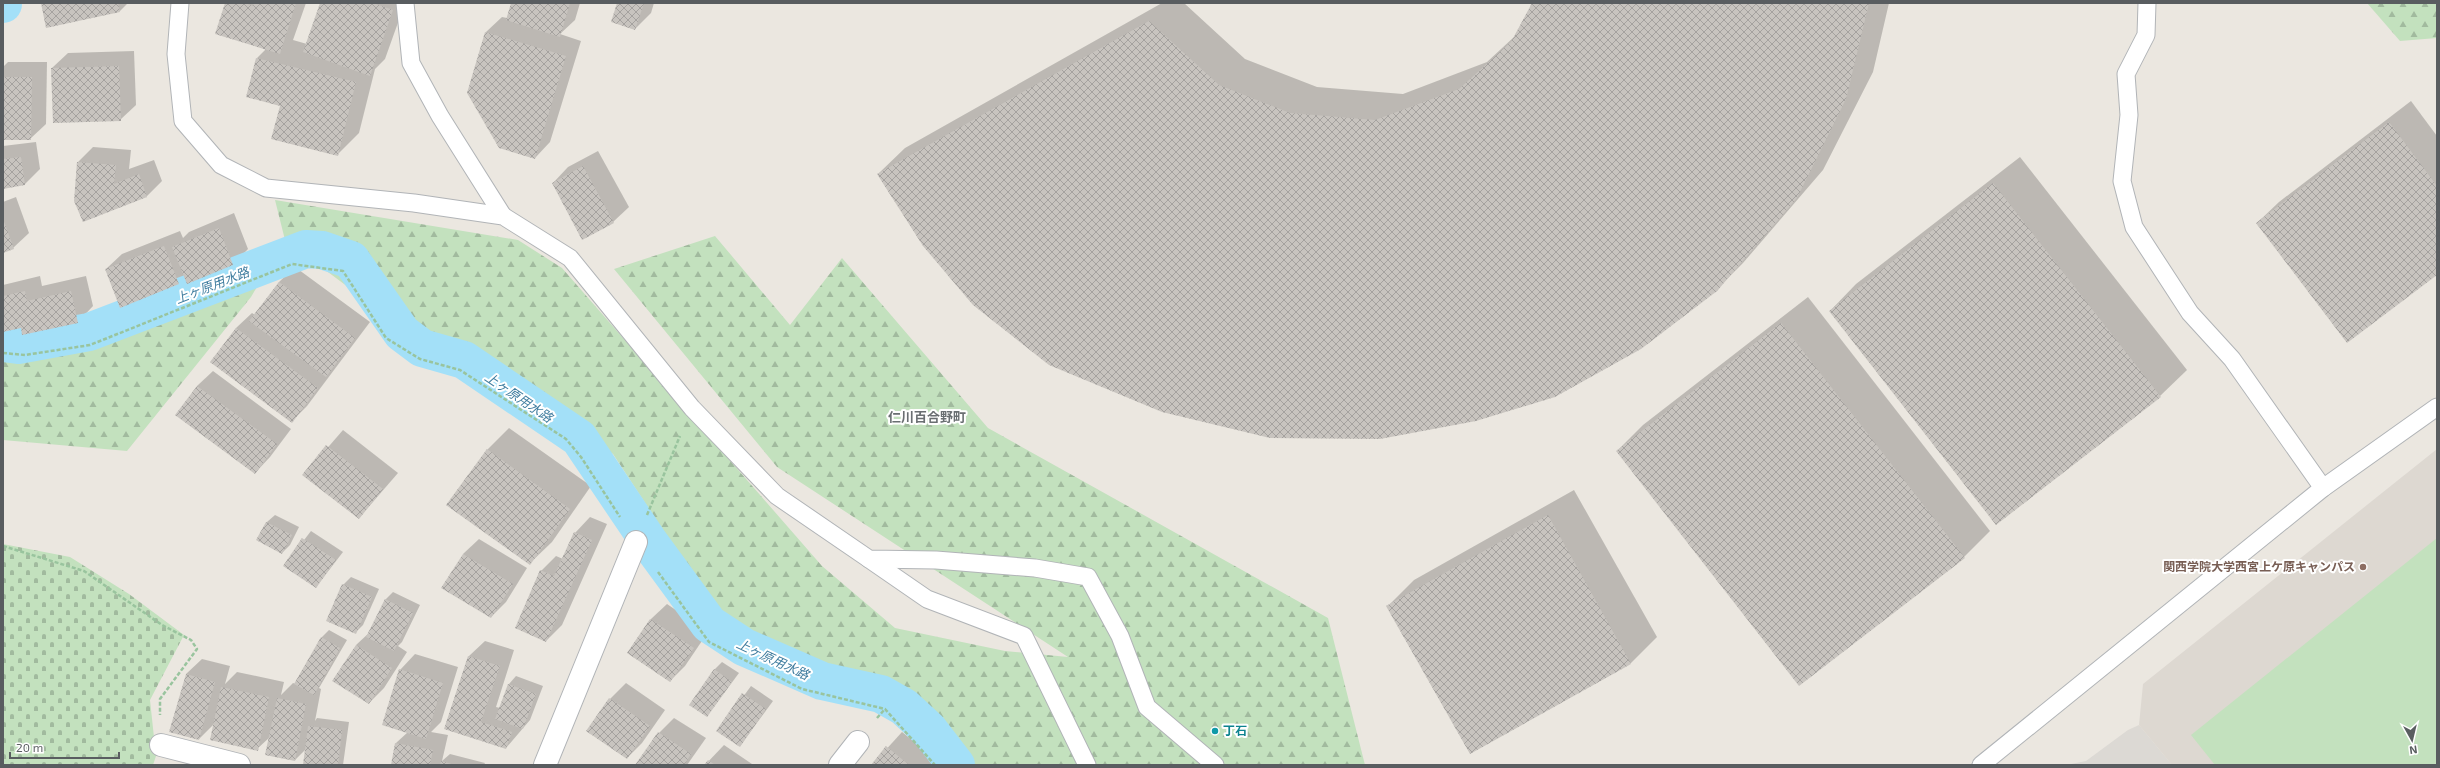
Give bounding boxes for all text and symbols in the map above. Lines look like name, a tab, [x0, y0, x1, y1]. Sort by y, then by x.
water label: 上ヶ原用水路	[173, 263, 252, 306]
water label: 上ヶ原用水路	[482, 369, 557, 426]
district label: 仁川百合野町	[888, 409, 966, 425]
place label: 関西学院大学西宮上ケ原キャンパス	[2163, 559, 2355, 573]
marker: 関西学院大学西宮上ケ原キャンパス	[2358, 562, 2368, 572]
water label: 上ヶ原用水路	[734, 635, 813, 683]
north arrow	[2392, 720, 2432, 760]
place label: 丁石	[1223, 723, 1247, 737]
marker: 丁石	[1210, 726, 1220, 736]
scale bar	[10, 734, 119, 760]
text: 20 m	[16, 740, 43, 754]
text: N	[2409, 743, 2418, 757]

